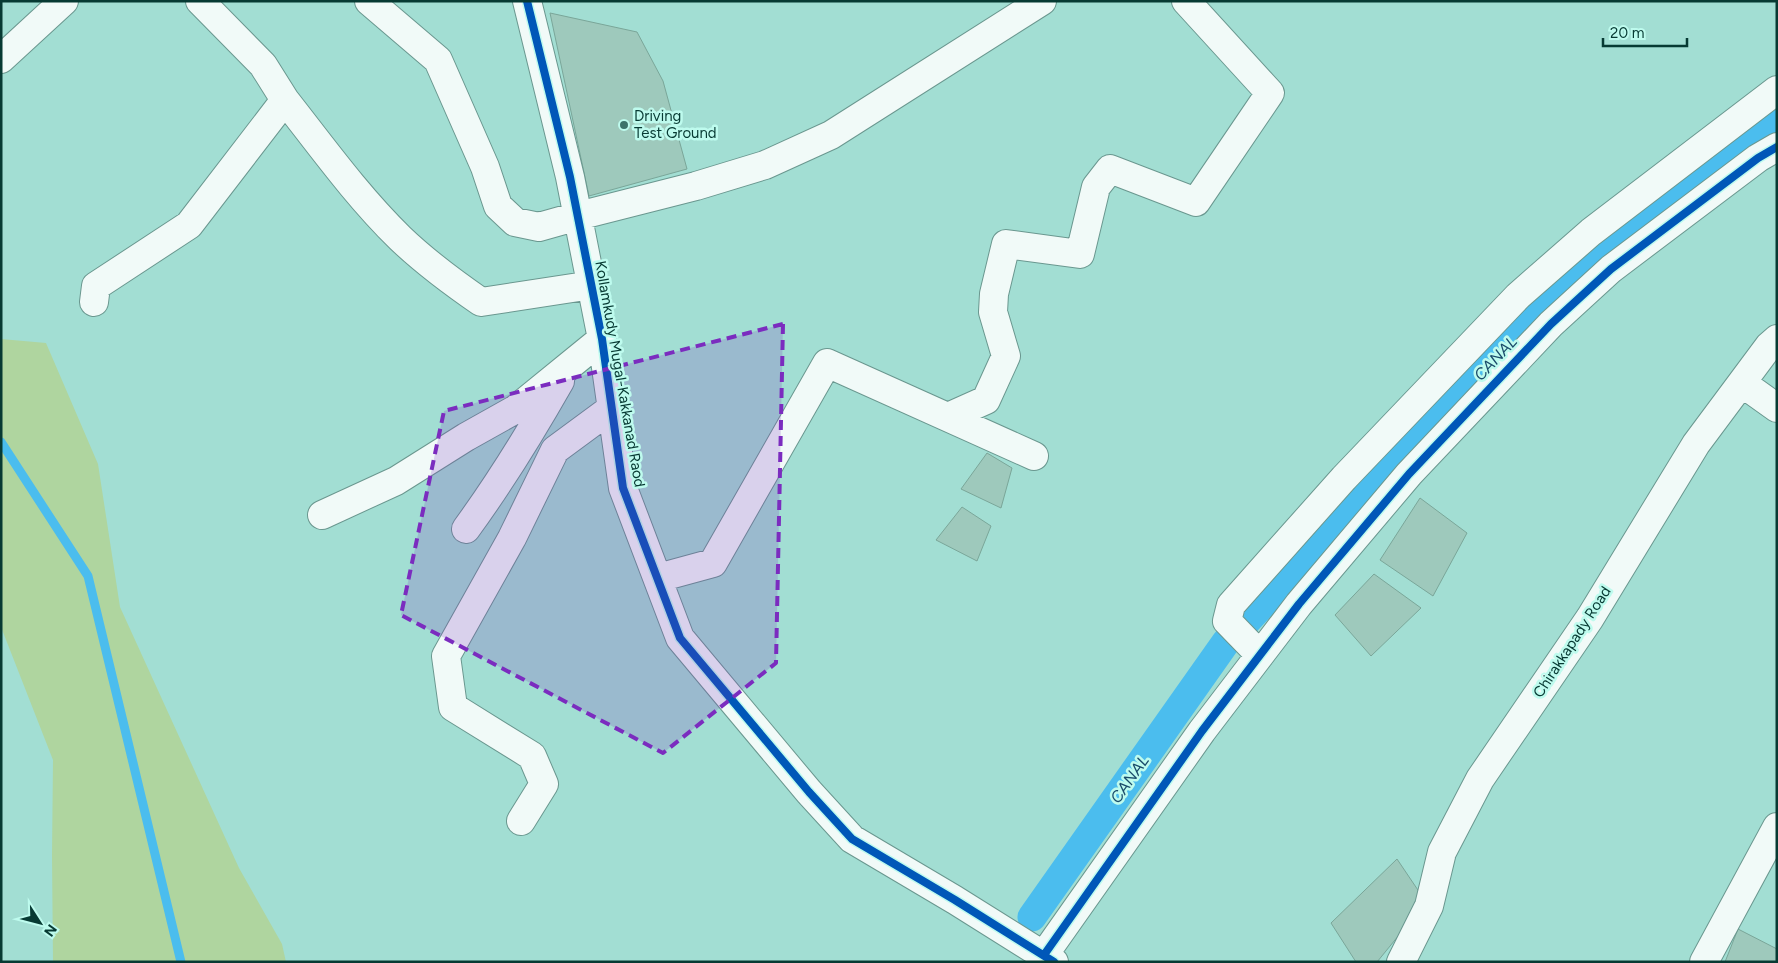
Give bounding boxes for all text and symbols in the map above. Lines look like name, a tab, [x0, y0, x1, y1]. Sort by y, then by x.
scale bar	[1603, 15, 1687, 47]
text: 20 m	[1610, 24, 1644, 42]
place label: Driving Test Ground	[634, 107, 717, 142]
marker: Driving Test Ground	[618, 119, 630, 131]
street label: Kollamkudy Mugal-Kakkanad Raod	[591, 259, 649, 489]
water label: CANAL	[1470, 332, 1521, 385]
street label: Chirakkapady Road	[1529, 583, 1615, 701]
water label: CANAL	[1106, 752, 1153, 807]
north arrow	[15, 898, 65, 948]
text: N	[40, 921, 60, 940]

